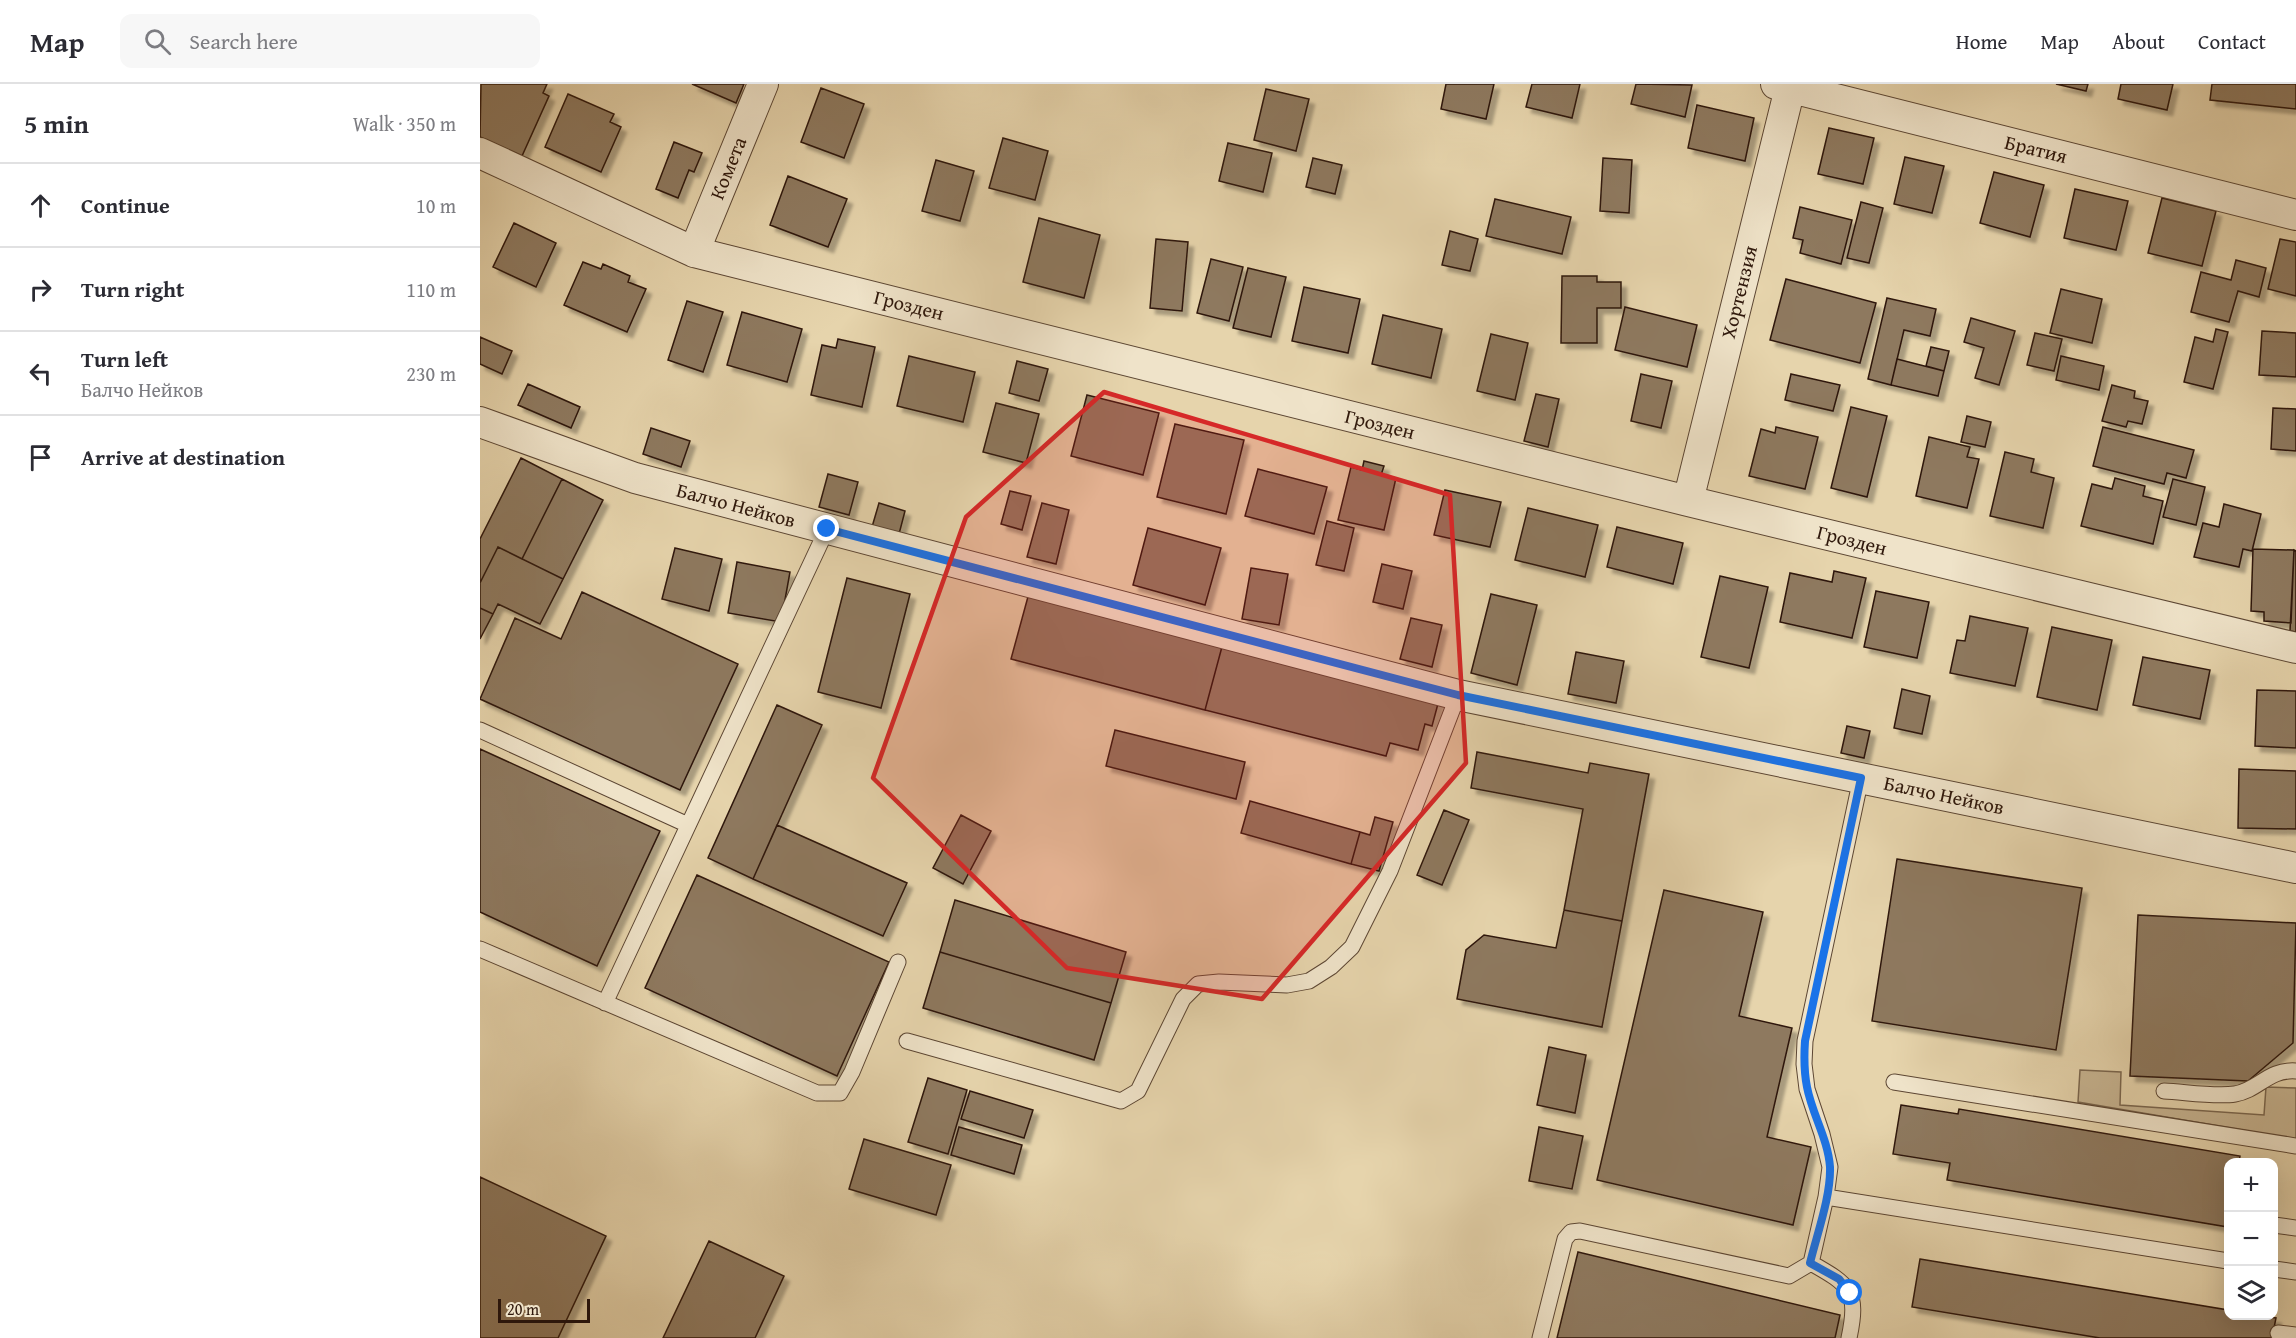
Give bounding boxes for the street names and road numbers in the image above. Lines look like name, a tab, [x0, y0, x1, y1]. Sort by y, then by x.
street label: Братия	[2002, 127, 2070, 170]
street label: Комета	[702, 132, 753, 204]
street label: Хортензия	[1713, 242, 1764, 341]
street label: Грозден	[871, 282, 948, 327]
street label: Грозден	[1342, 401, 1419, 446]
street label: Балчо Нейков	[673, 475, 799, 534]
street label: Грозден	[1814, 517, 1891, 562]
street label: Балчо Нейков	[1881, 768, 2007, 821]

